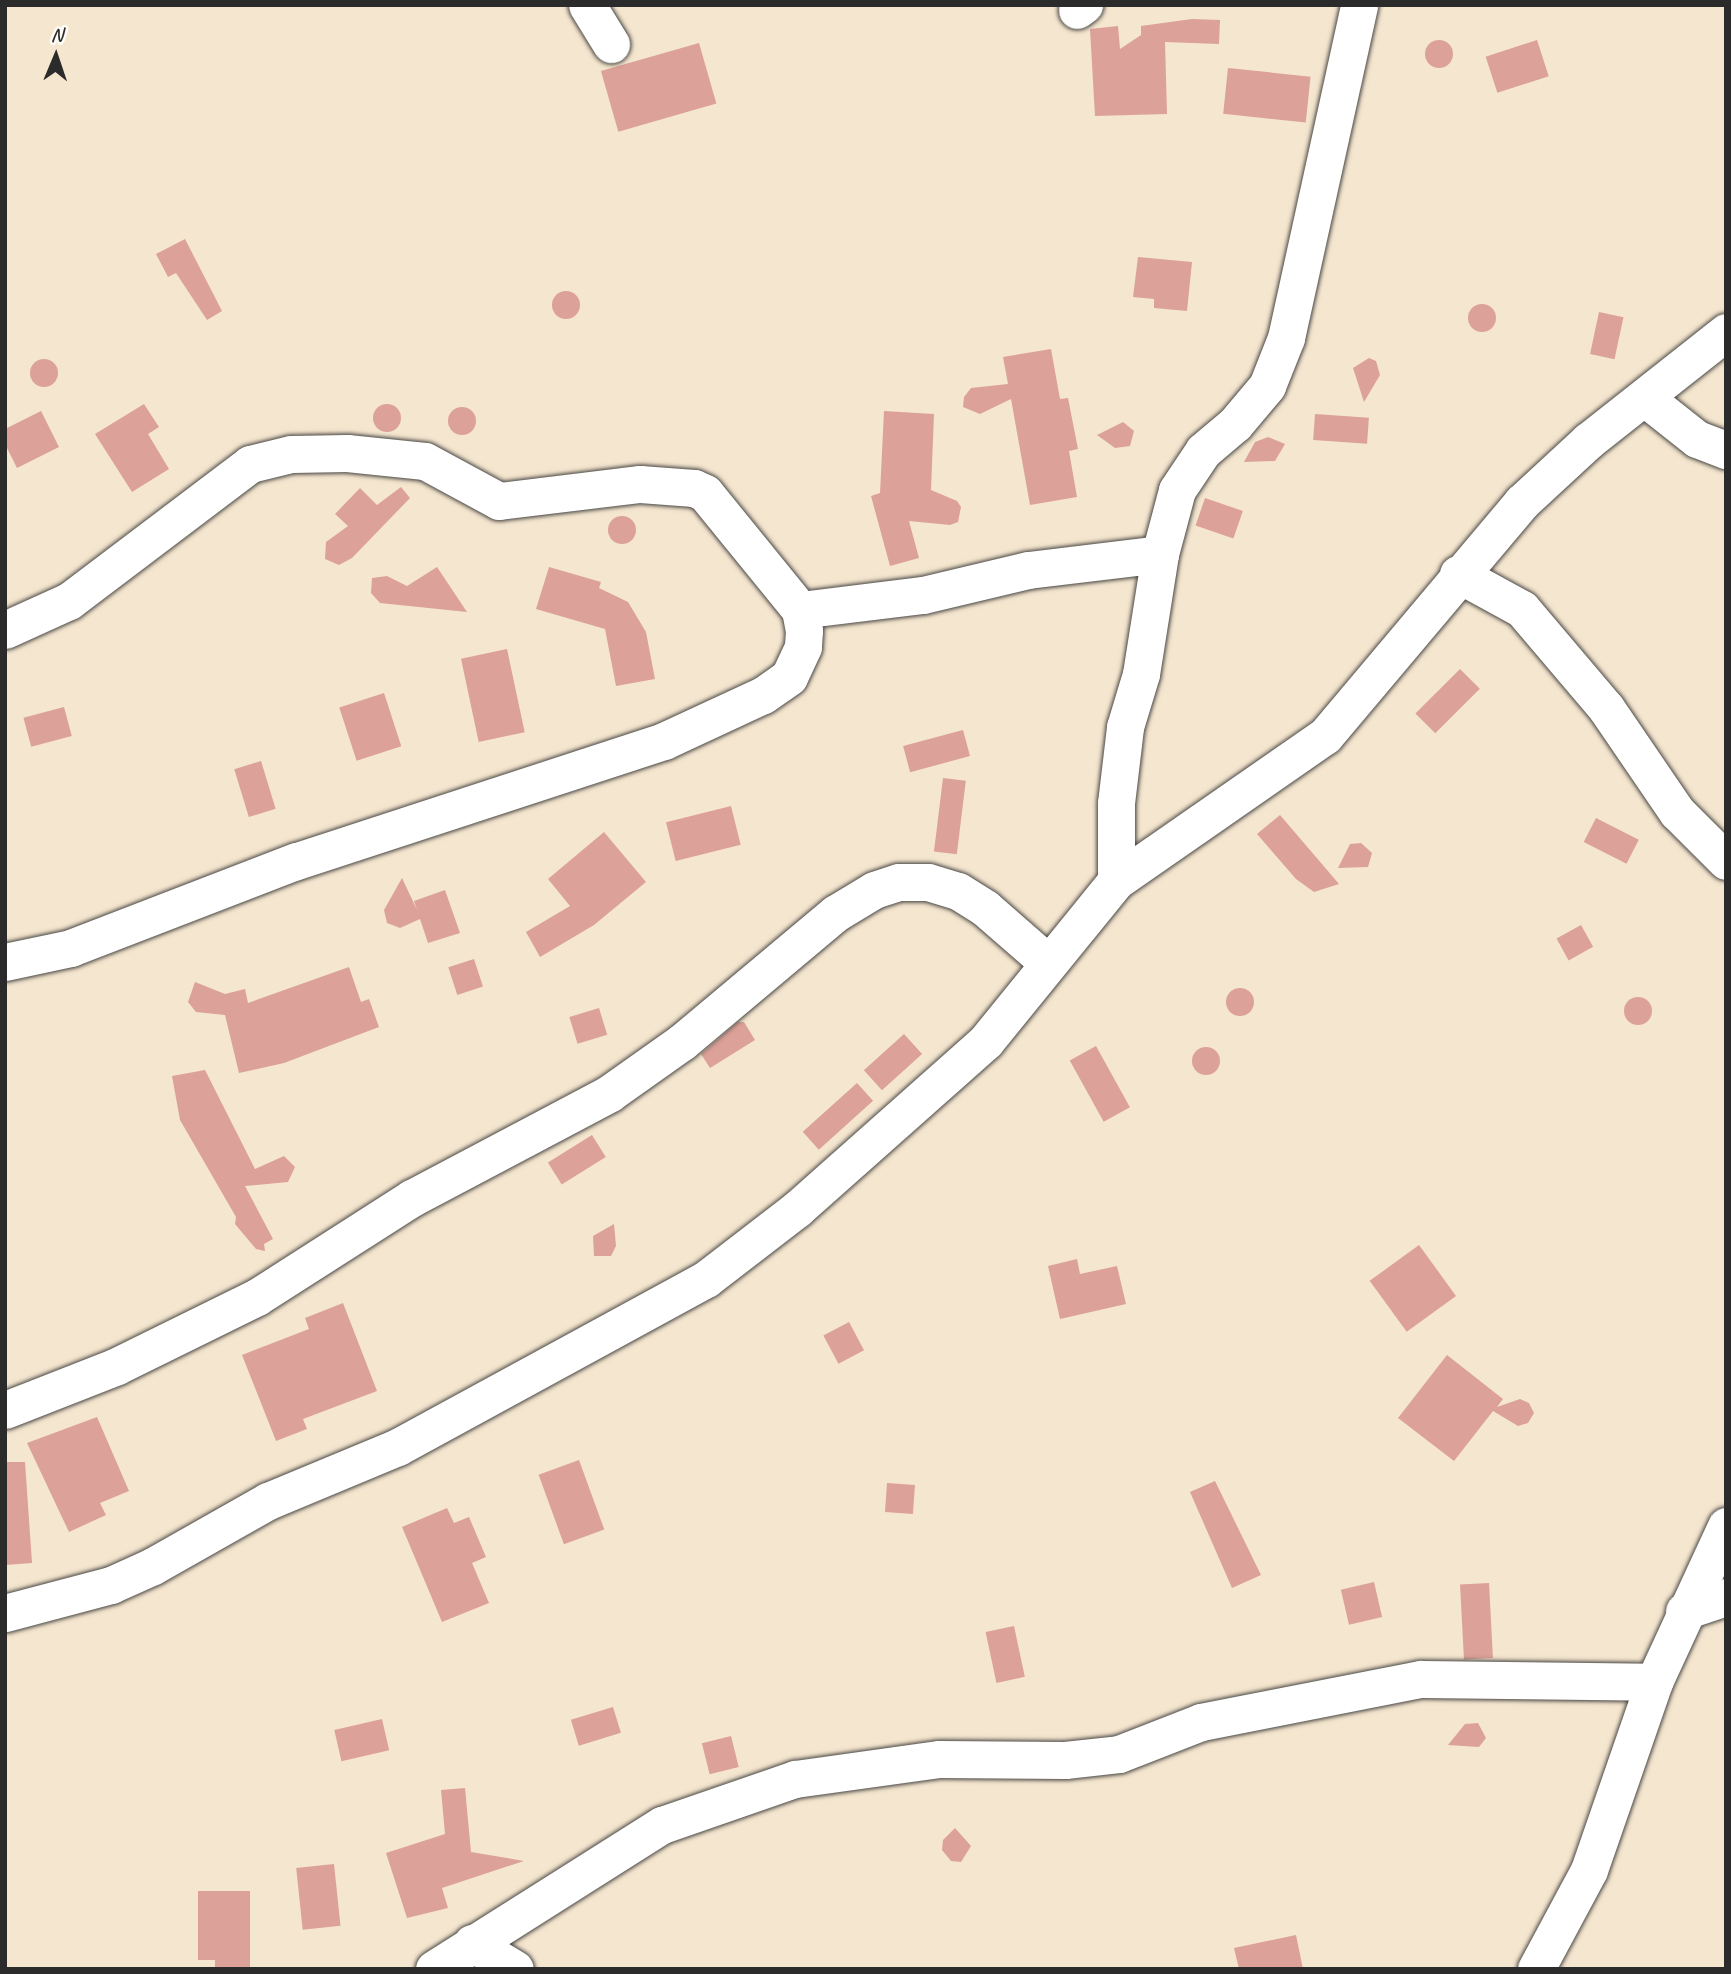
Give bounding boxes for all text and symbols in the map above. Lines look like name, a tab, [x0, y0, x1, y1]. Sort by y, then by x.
north arrow	[21, 21, 91, 91]
text: N	[50, 23, 63, 47]

